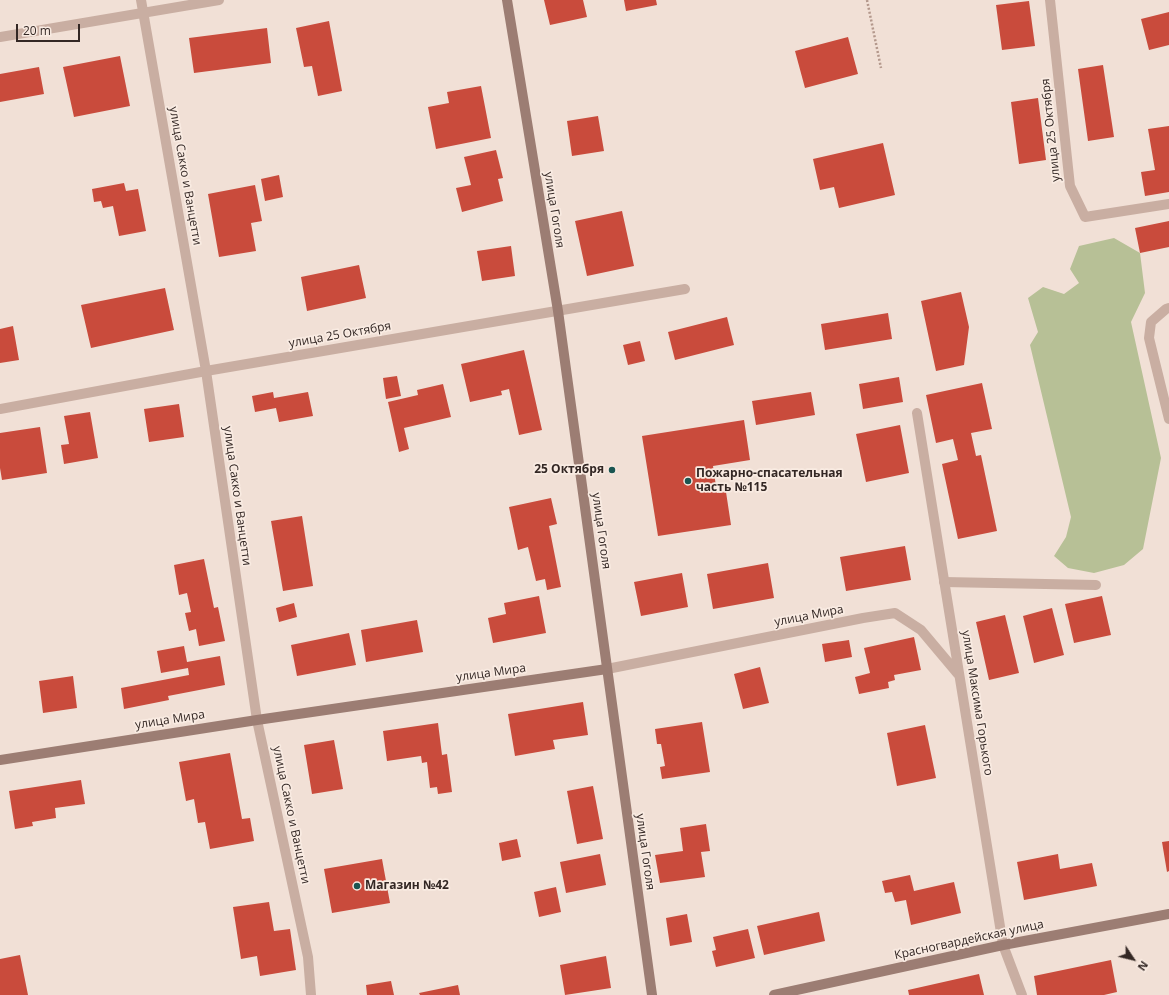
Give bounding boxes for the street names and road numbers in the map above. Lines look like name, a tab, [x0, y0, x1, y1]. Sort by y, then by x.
street label: улица 25 Октября	[1038, 78, 1064, 182]
street label: улица Сакко и Ванцетти	[166, 105, 204, 247]
street label: улица Гоголя	[541, 171, 567, 249]
street label: улица 25 Октября	[288, 319, 392, 351]
street label: улица Сакко и Ванцетти	[220, 425, 254, 567]
street label: улица Гоголя	[589, 492, 613, 570]
street label: улица Мира	[773, 602, 845, 630]
street label: улица Максима Горького	[958, 629, 996, 777]
street label: улица Мира	[455, 661, 527, 685]
street label: улица Мира	[134, 707, 206, 733]
street label: улица Сакко и Ванцетти	[269, 745, 313, 885]
street label: улица Гоголя	[633, 813, 657, 891]
street label: Красногвардейская улица	[893, 917, 1045, 963]

